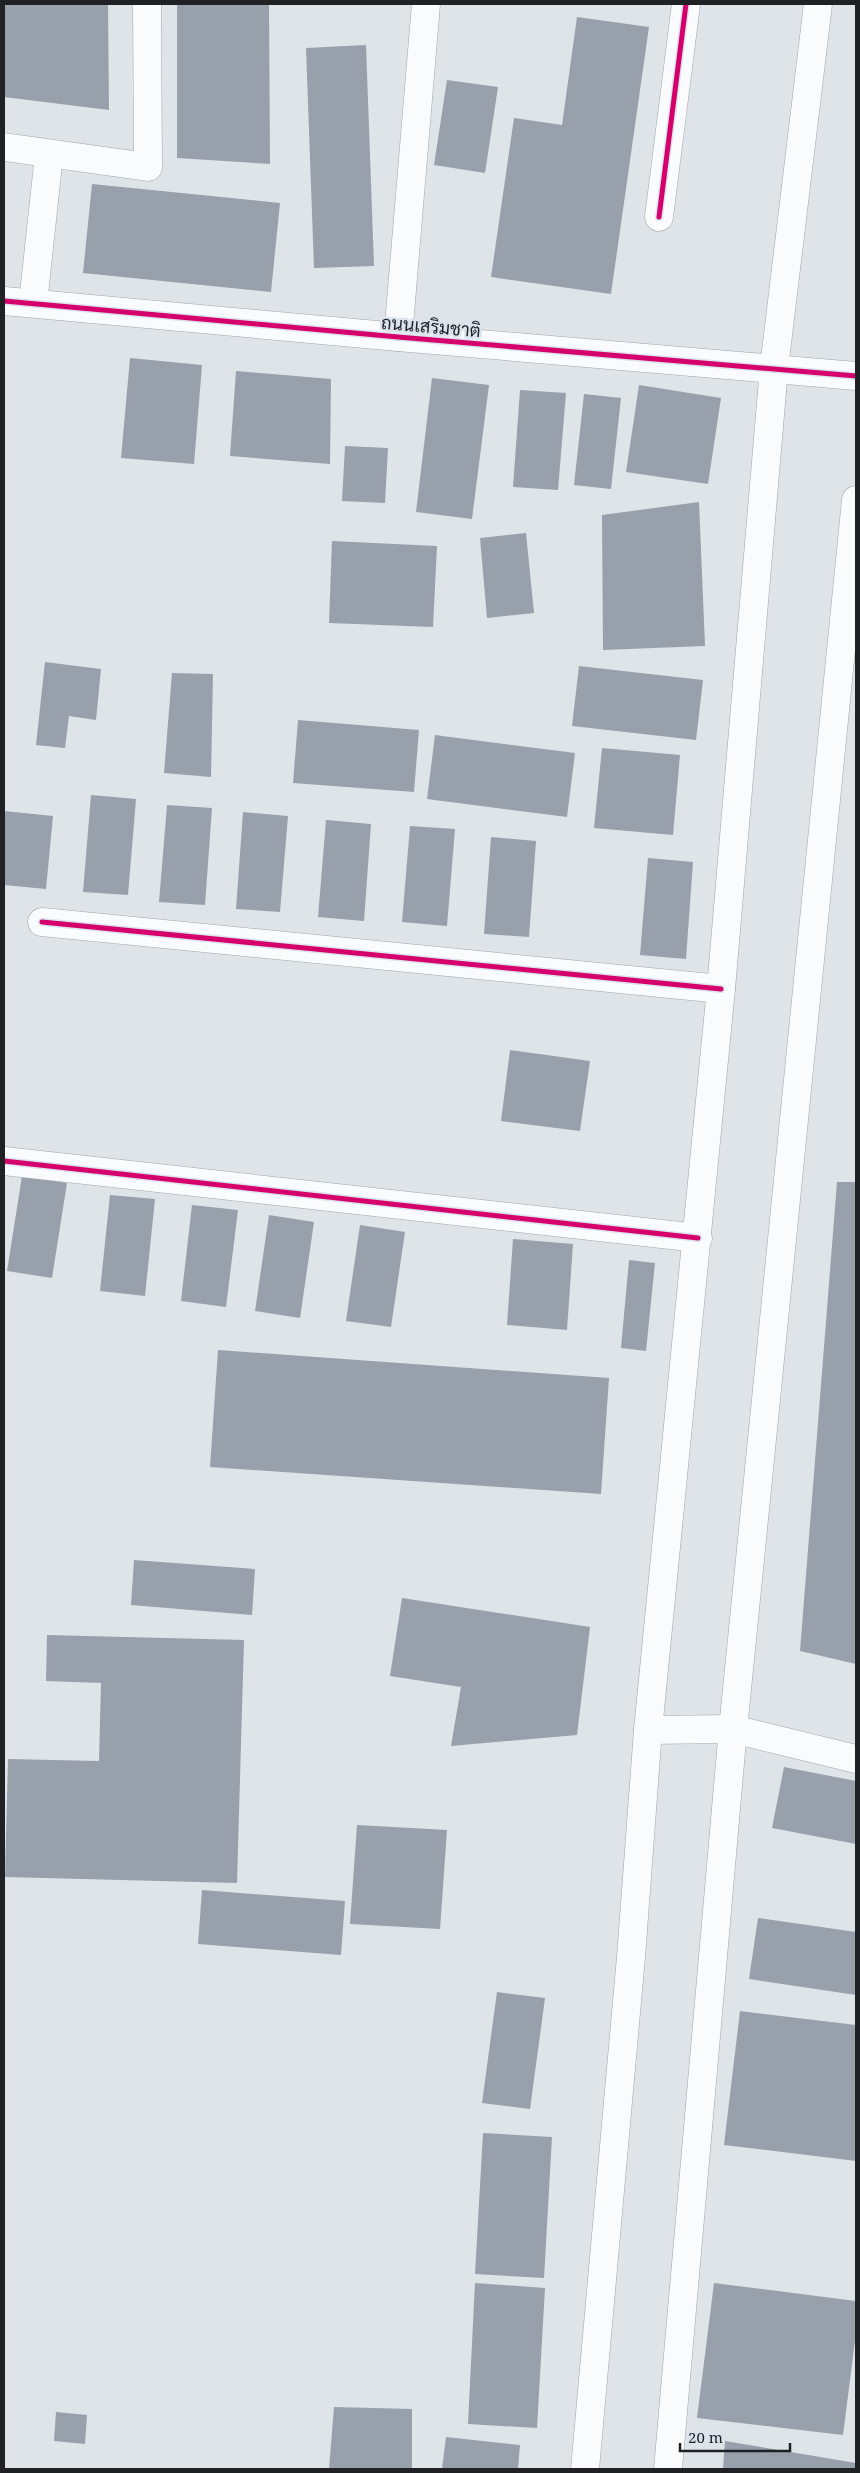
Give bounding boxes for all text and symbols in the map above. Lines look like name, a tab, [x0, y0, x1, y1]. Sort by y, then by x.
street label: ถนนเสริมชาติ	[380, 310, 482, 342]
scale bar	[680, 2420, 790, 2452]
text: 20 m	[688, 2427, 723, 2447]

